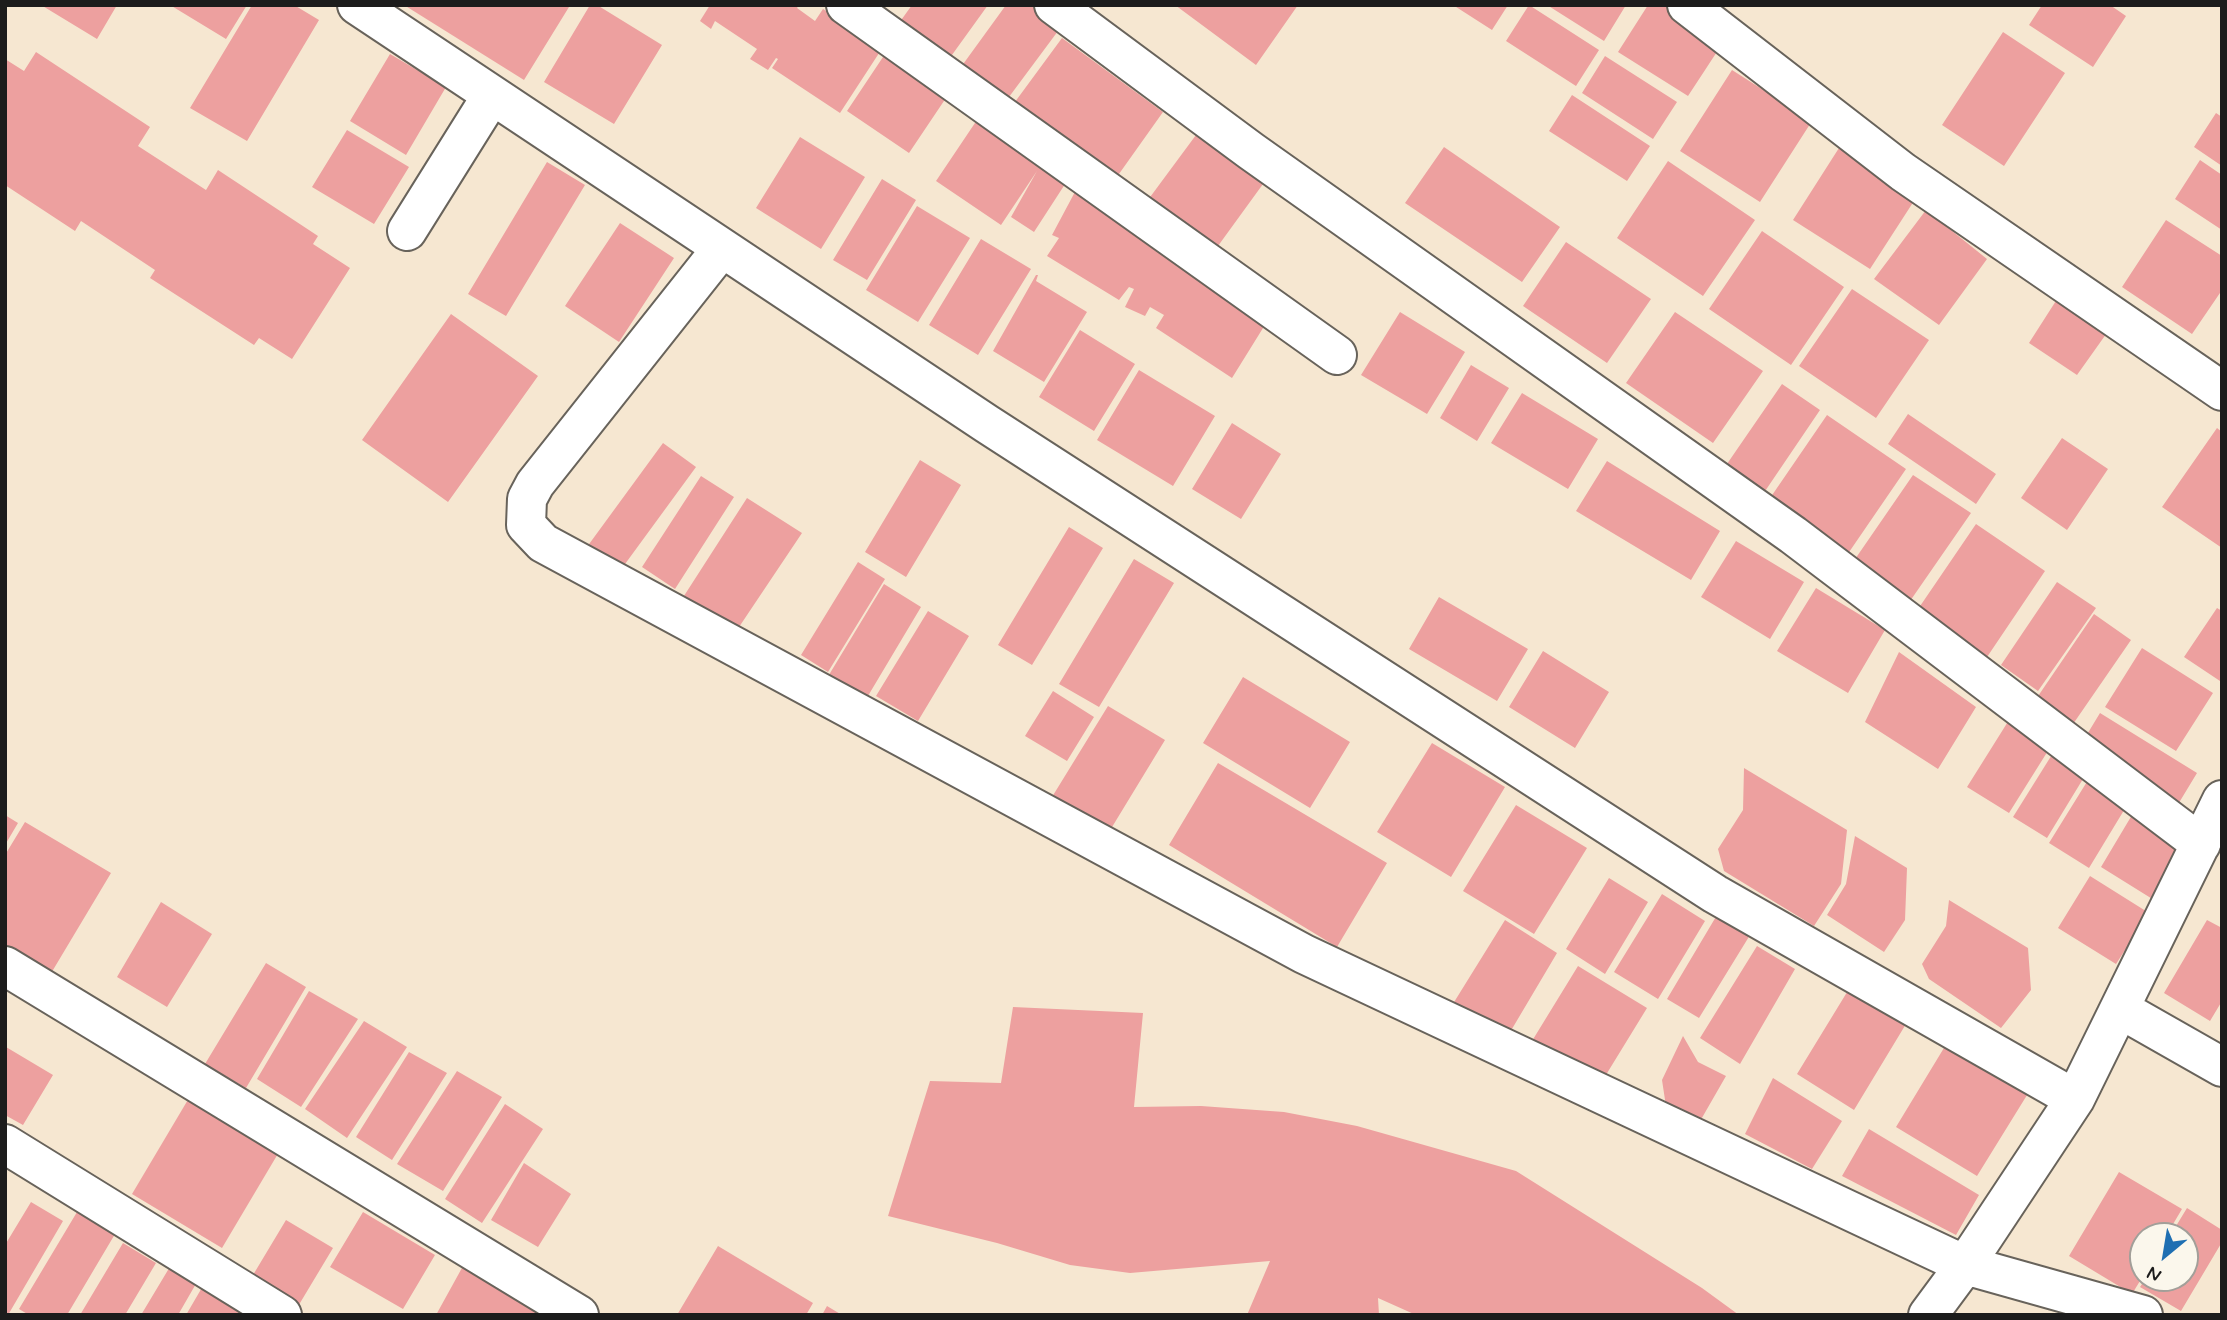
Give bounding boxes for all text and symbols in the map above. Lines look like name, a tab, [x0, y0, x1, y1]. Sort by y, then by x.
north arrow	[2129, 1222, 2199, 1292]
text: N	[2143, 1260, 2166, 1288]

